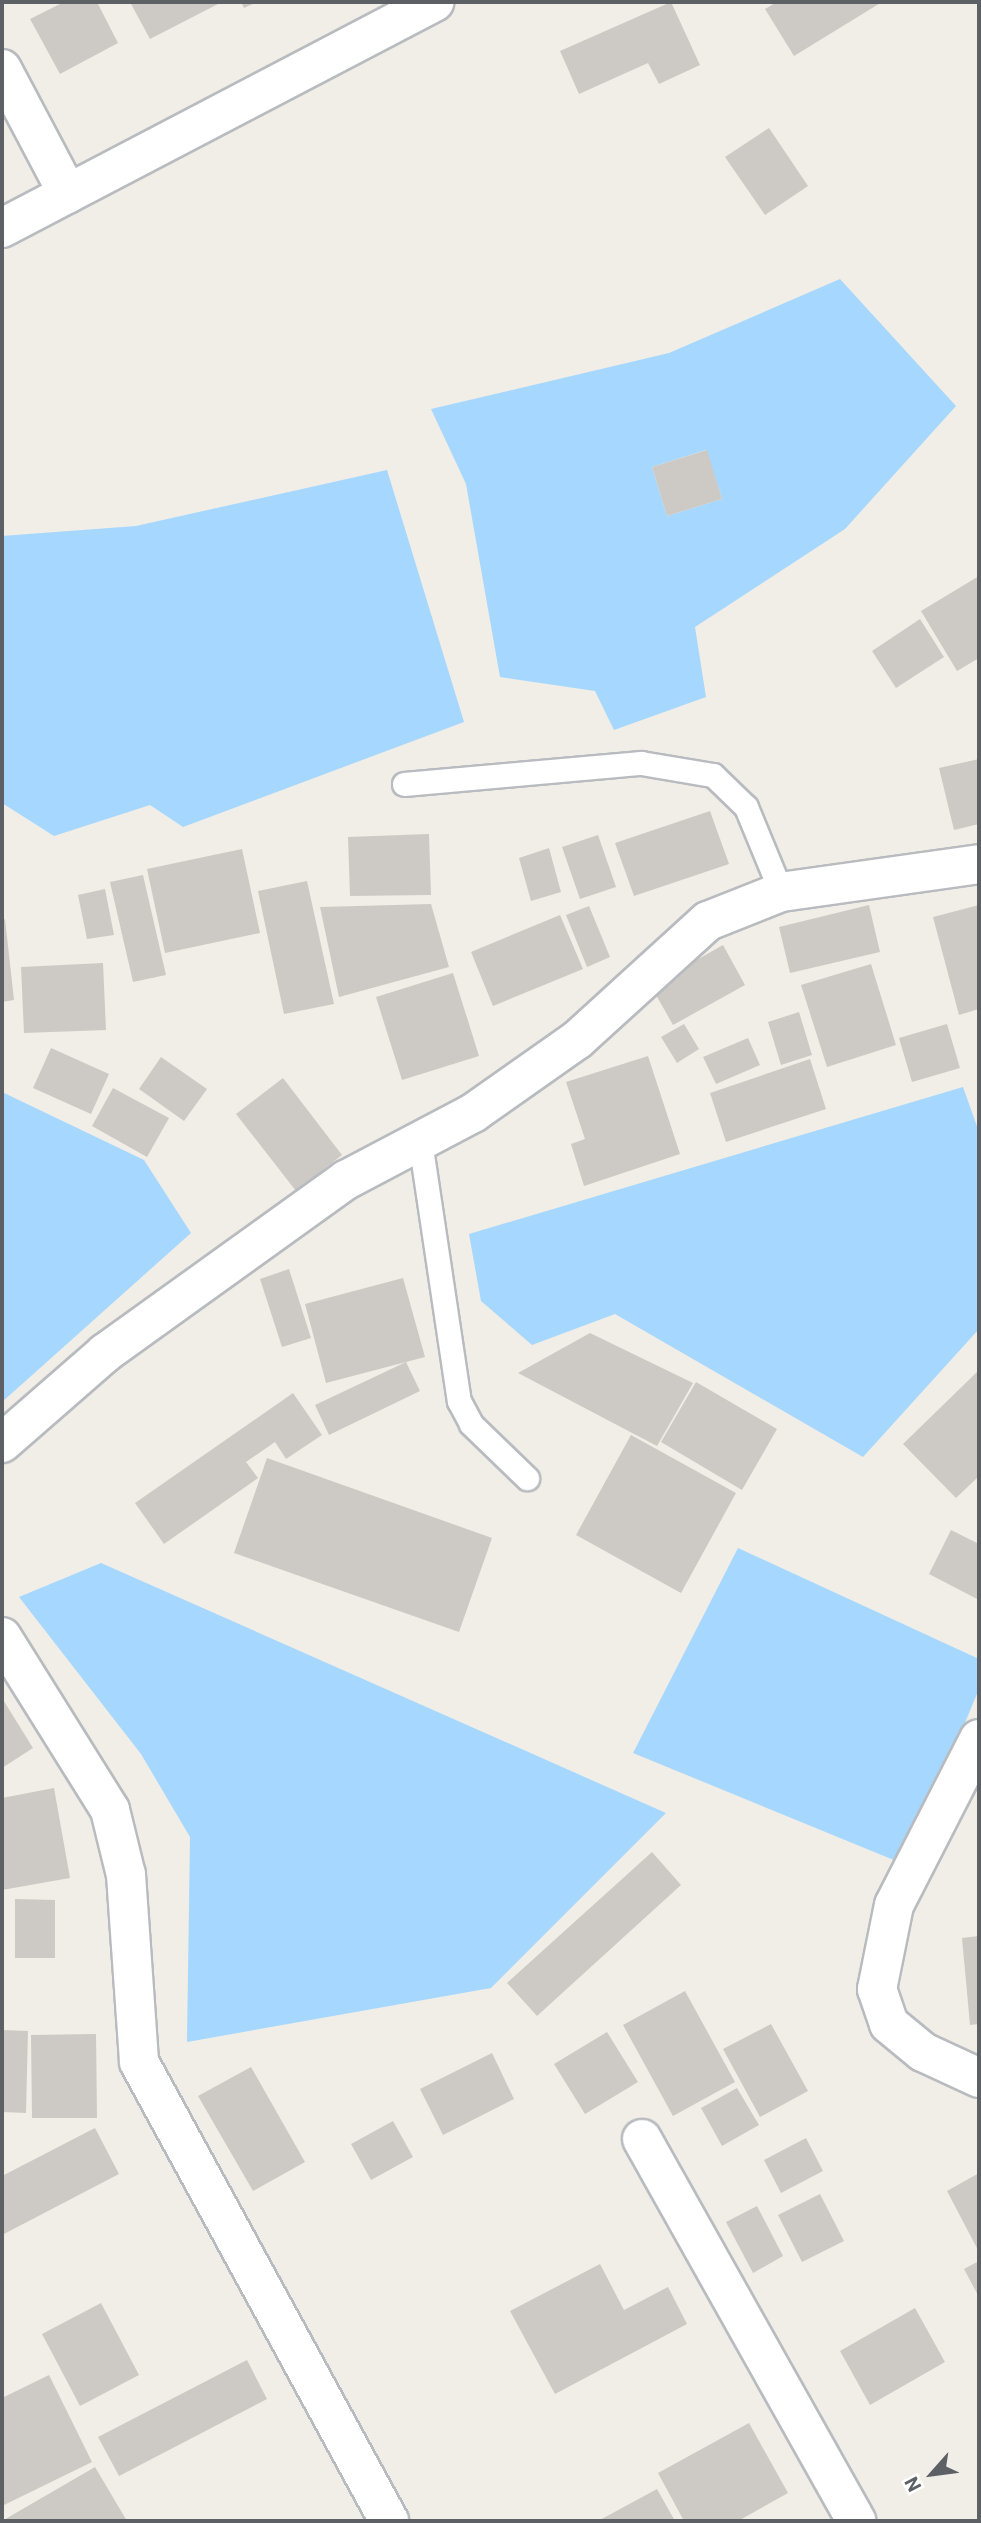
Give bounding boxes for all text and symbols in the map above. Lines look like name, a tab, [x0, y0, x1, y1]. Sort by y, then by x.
north arrow	[897, 2439, 967, 2509]
text: N	[900, 2473, 926, 2495]

